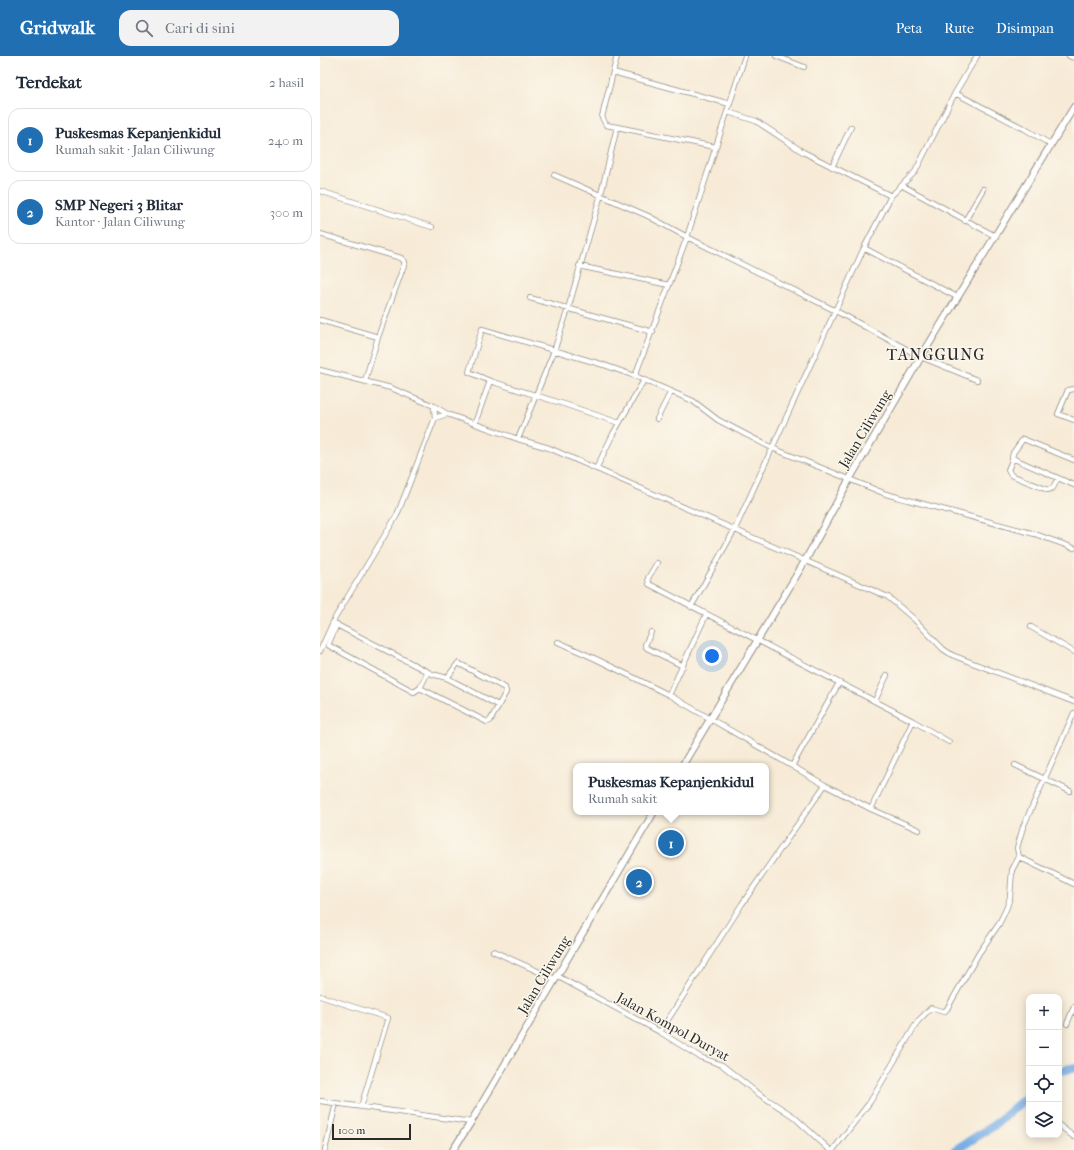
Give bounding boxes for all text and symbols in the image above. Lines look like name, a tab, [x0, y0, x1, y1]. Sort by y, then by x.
search box	[119, 10, 399, 46]
text: Gridwalk	[20, 17, 95, 39]
icon: search	[133, 17, 155, 39]
text: Cari di sini	[165, 19, 235, 37]
text: Peta	[896, 20, 922, 37]
text: Rute	[944, 20, 974, 37]
text: Disimpan	[996, 20, 1054, 37]
text: Terdekat	[16, 72, 82, 92]
text: 2 hasil	[269, 75, 304, 90]
text: Puskesmas Kepanjenkidul	[55, 124, 221, 142]
text: 1	[28, 133, 32, 148]
text: 240 m	[268, 133, 303, 148]
text: Rumah sakit · Jalan Ciliwung	[55, 142, 214, 157]
text: SMP Negeri 3 Blitar	[55, 196, 183, 214]
text: 2	[27, 205, 33, 220]
text: 300 m	[270, 205, 303, 220]
text: Kantor · Jalan Ciliwung	[55, 214, 185, 229]
district label: TANGGUNG	[886, 345, 986, 364]
street label: Jalan Ciliwung	[834, 386, 895, 472]
your location	[702, 646, 722, 666]
popup	[573, 763, 769, 815]
text: Puskesmas Kepanjenkidul	[588, 773, 754, 791]
text: Rumah sakit	[588, 791, 657, 806]
pin: 1	[658, 828, 684, 858]
pin: 2	[626, 867, 652, 897]
street label: Jalan Ciliwung	[513, 932, 574, 1018]
street label: Jalan Kompol Duryat	[613, 988, 732, 1065]
map controls	[1026, 994, 1062, 1138]
button: +	[1026, 994, 1062, 1030]
button: −	[1026, 1030, 1062, 1066]
button: locate	[1026, 1066, 1062, 1102]
button: layers	[1026, 1102, 1062, 1138]
scale bar	[332, 1122, 411, 1141]
text: 100 m	[338, 1124, 366, 1137]

